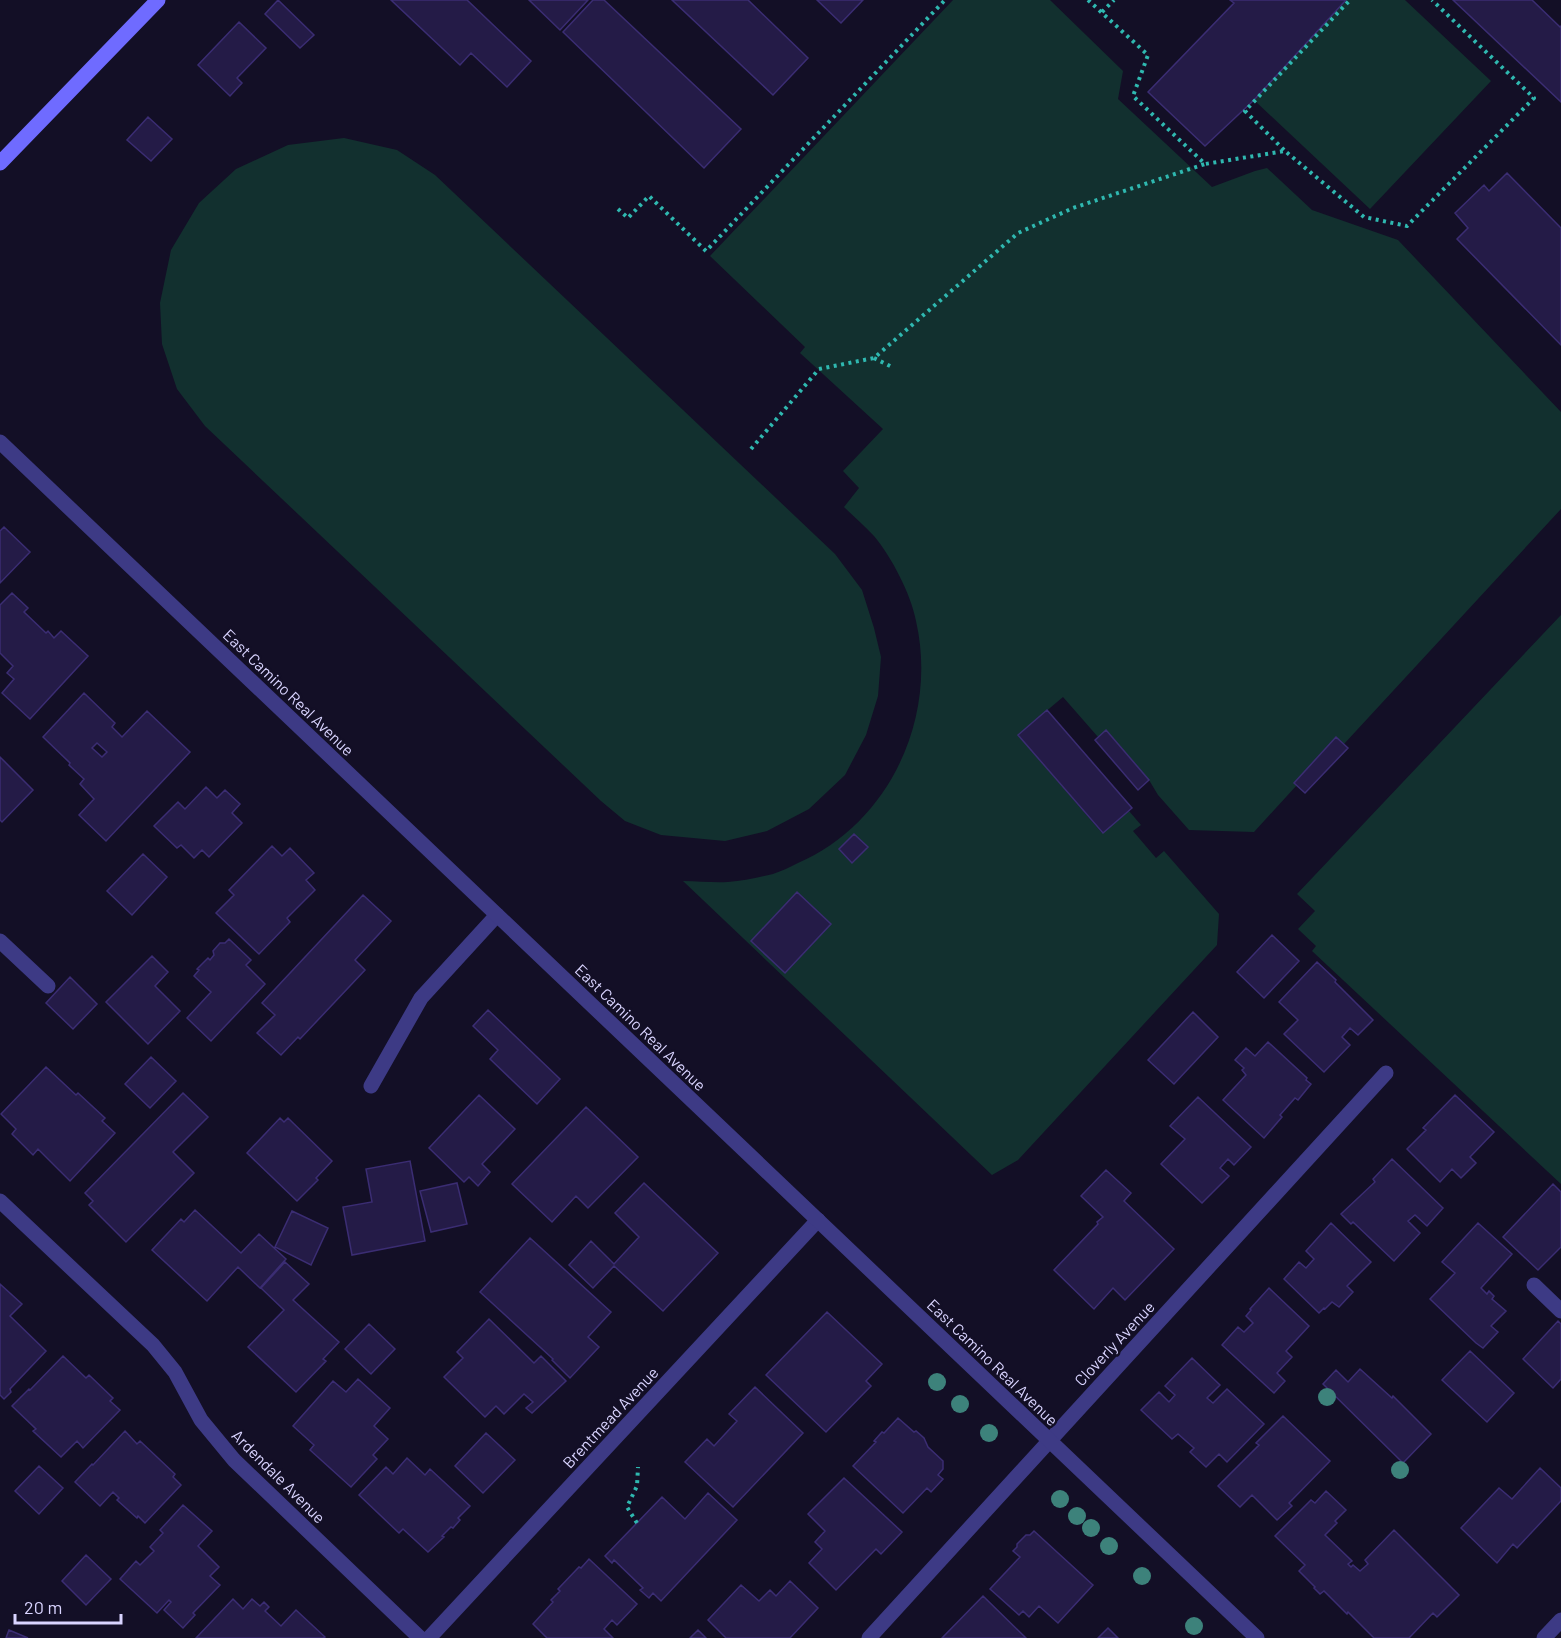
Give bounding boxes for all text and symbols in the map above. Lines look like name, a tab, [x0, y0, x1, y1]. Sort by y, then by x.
street label: East Camino Real Avenue	[220, 625, 358, 759]
street label: East Camino Real Avenue	[572, 960, 710, 1094]
street label: East Camino Real Avenue	[924, 1295, 1062, 1429]
street label: Cloverly Avenue	[1070, 1297, 1158, 1389]
street label: Brentmead Avenue	[558, 1363, 662, 1471]
street label: Ardendale Avenue	[228, 1425, 330, 1527]
scale bar	[15, 1587, 122, 1625]
text: 20 m	[24, 1596, 62, 1618]

